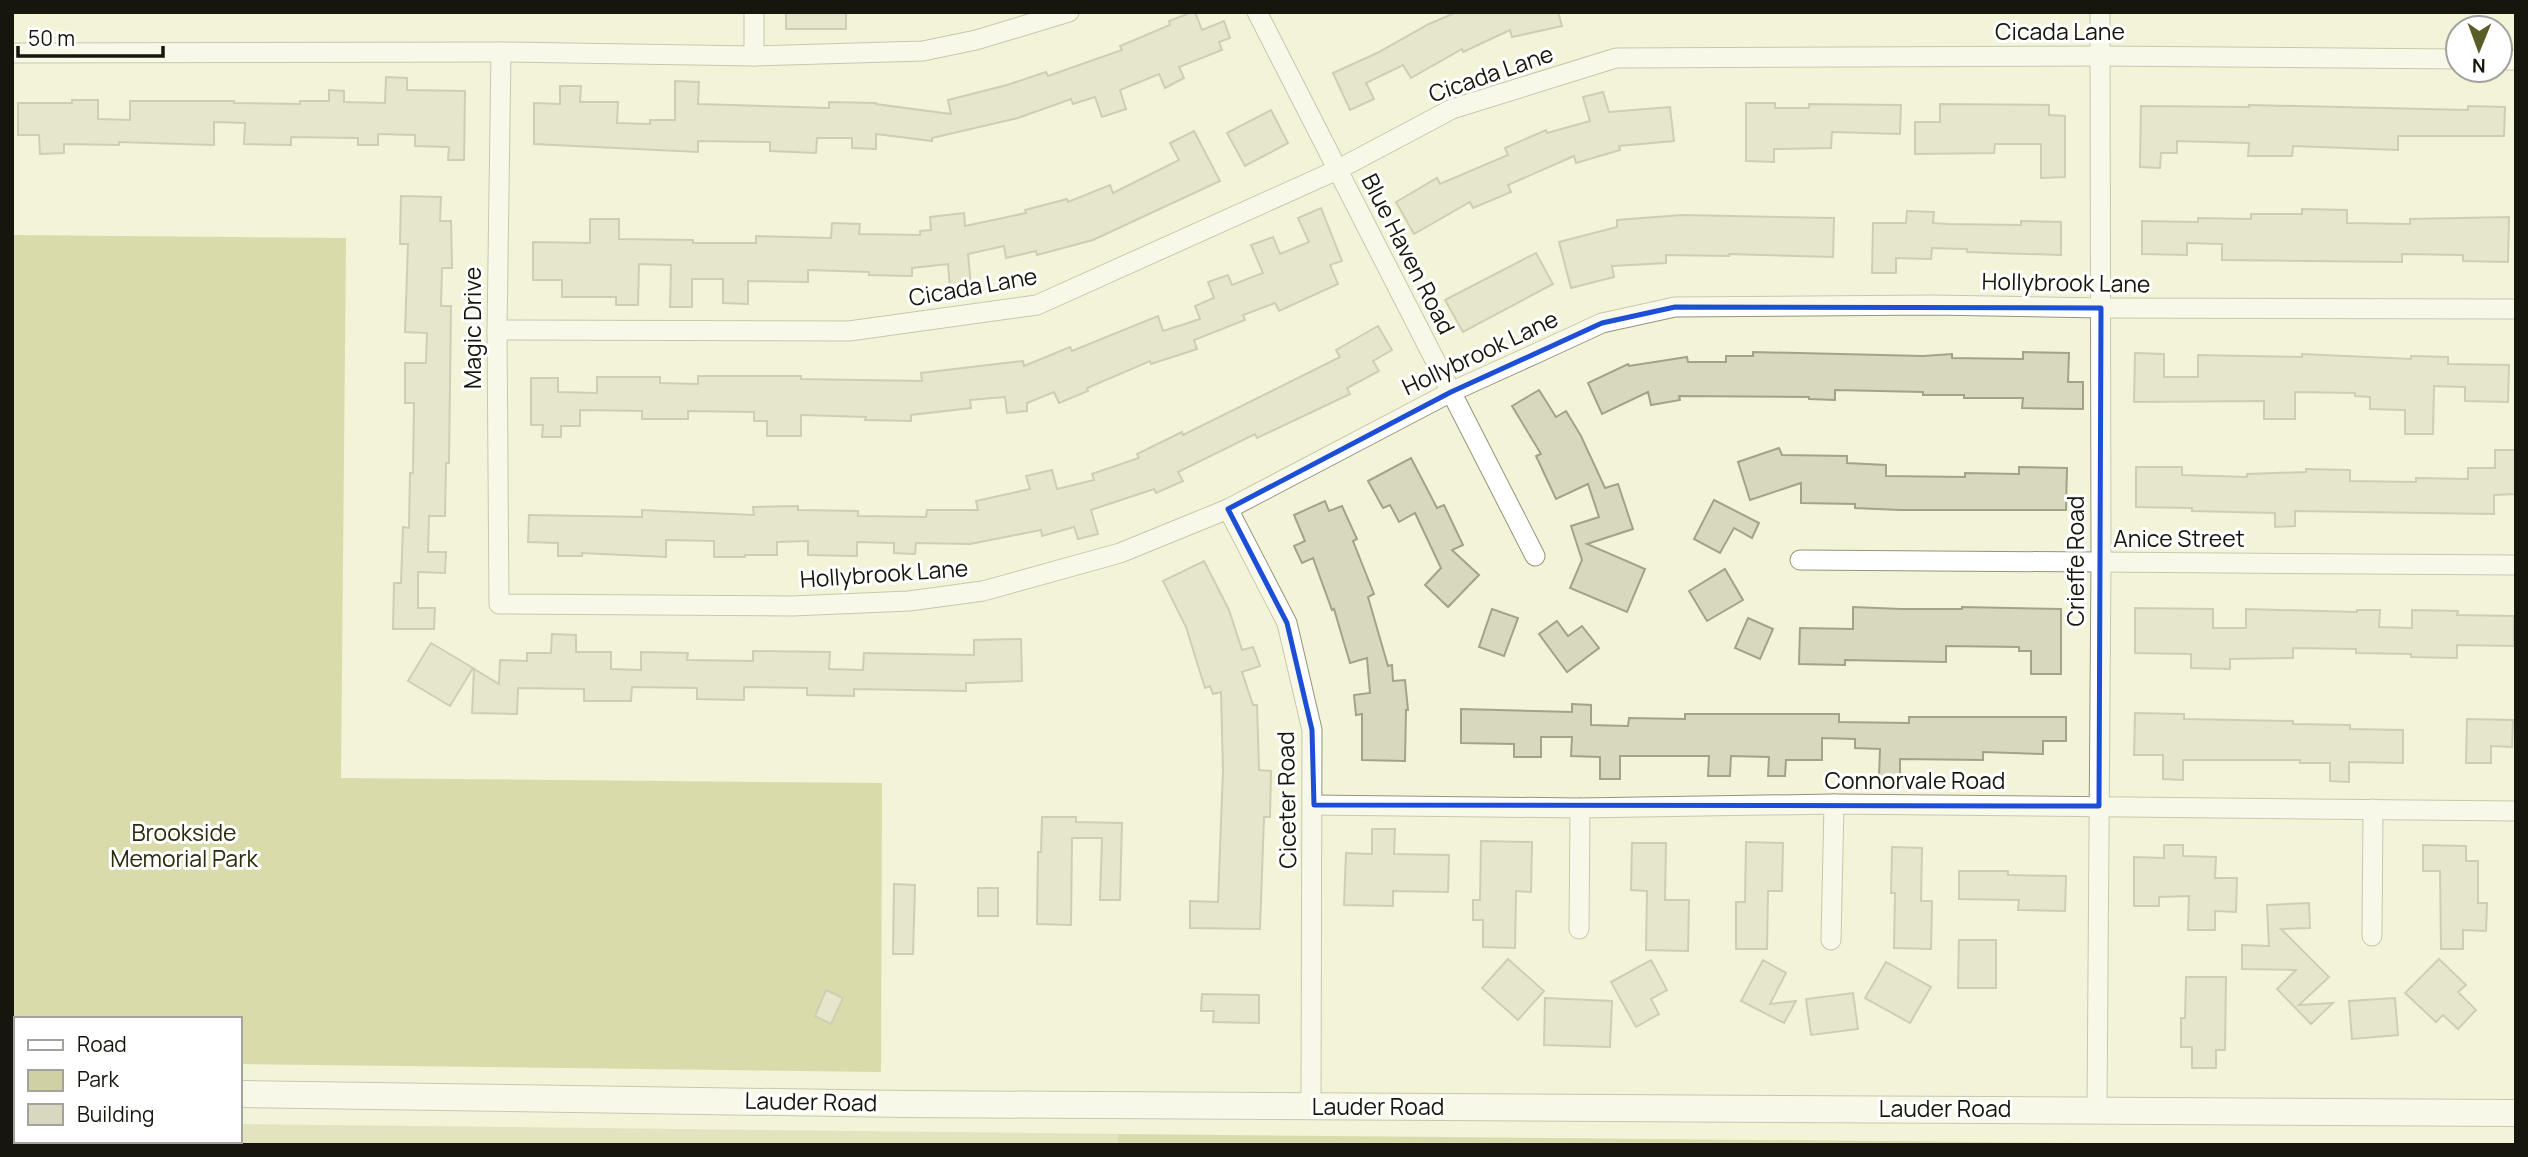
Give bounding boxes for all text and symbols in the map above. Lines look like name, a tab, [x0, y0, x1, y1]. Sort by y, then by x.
scale bar	[18, 14, 163, 58]
north arrow	[2444, 14, 2514, 84]
street label: Cicada Lane	[1995, 15, 2125, 47]
text: 50 m	[28, 24, 75, 52]
street label: Cicada Lane	[1424, 37, 1557, 109]
text: N	[2472, 53, 2486, 79]
street label: Blue Haven Road	[1355, 168, 1463, 339]
street label: Cicada Lane	[906, 259, 1040, 313]
street label: Hollybrook Lane	[1981, 265, 2151, 299]
street label: Magic Drive	[456, 267, 488, 389]
street label: Hollybrook Lane	[1396, 302, 1563, 402]
street label: Crieffe Road	[2059, 496, 2091, 626]
street label: Anice Street	[2113, 522, 2245, 554]
street label: Hollybrook Lane	[799, 551, 969, 595]
street label: Ciceter Road	[1269, 731, 1303, 869]
street label: Connorvale Road	[1825, 764, 2005, 796]
park label: Brookside Memorial Park	[110, 816, 258, 874]
legend	[14, 1017, 242, 1143]
text: Road	[77, 1030, 127, 1058]
text: Park	[77, 1065, 119, 1093]
street label: Lauder Road	[744, 1084, 878, 1118]
street label: Lauder Road	[1312, 1090, 1444, 1122]
street label: Lauder Road	[1879, 1092, 2011, 1124]
text: Building	[77, 1100, 154, 1128]

